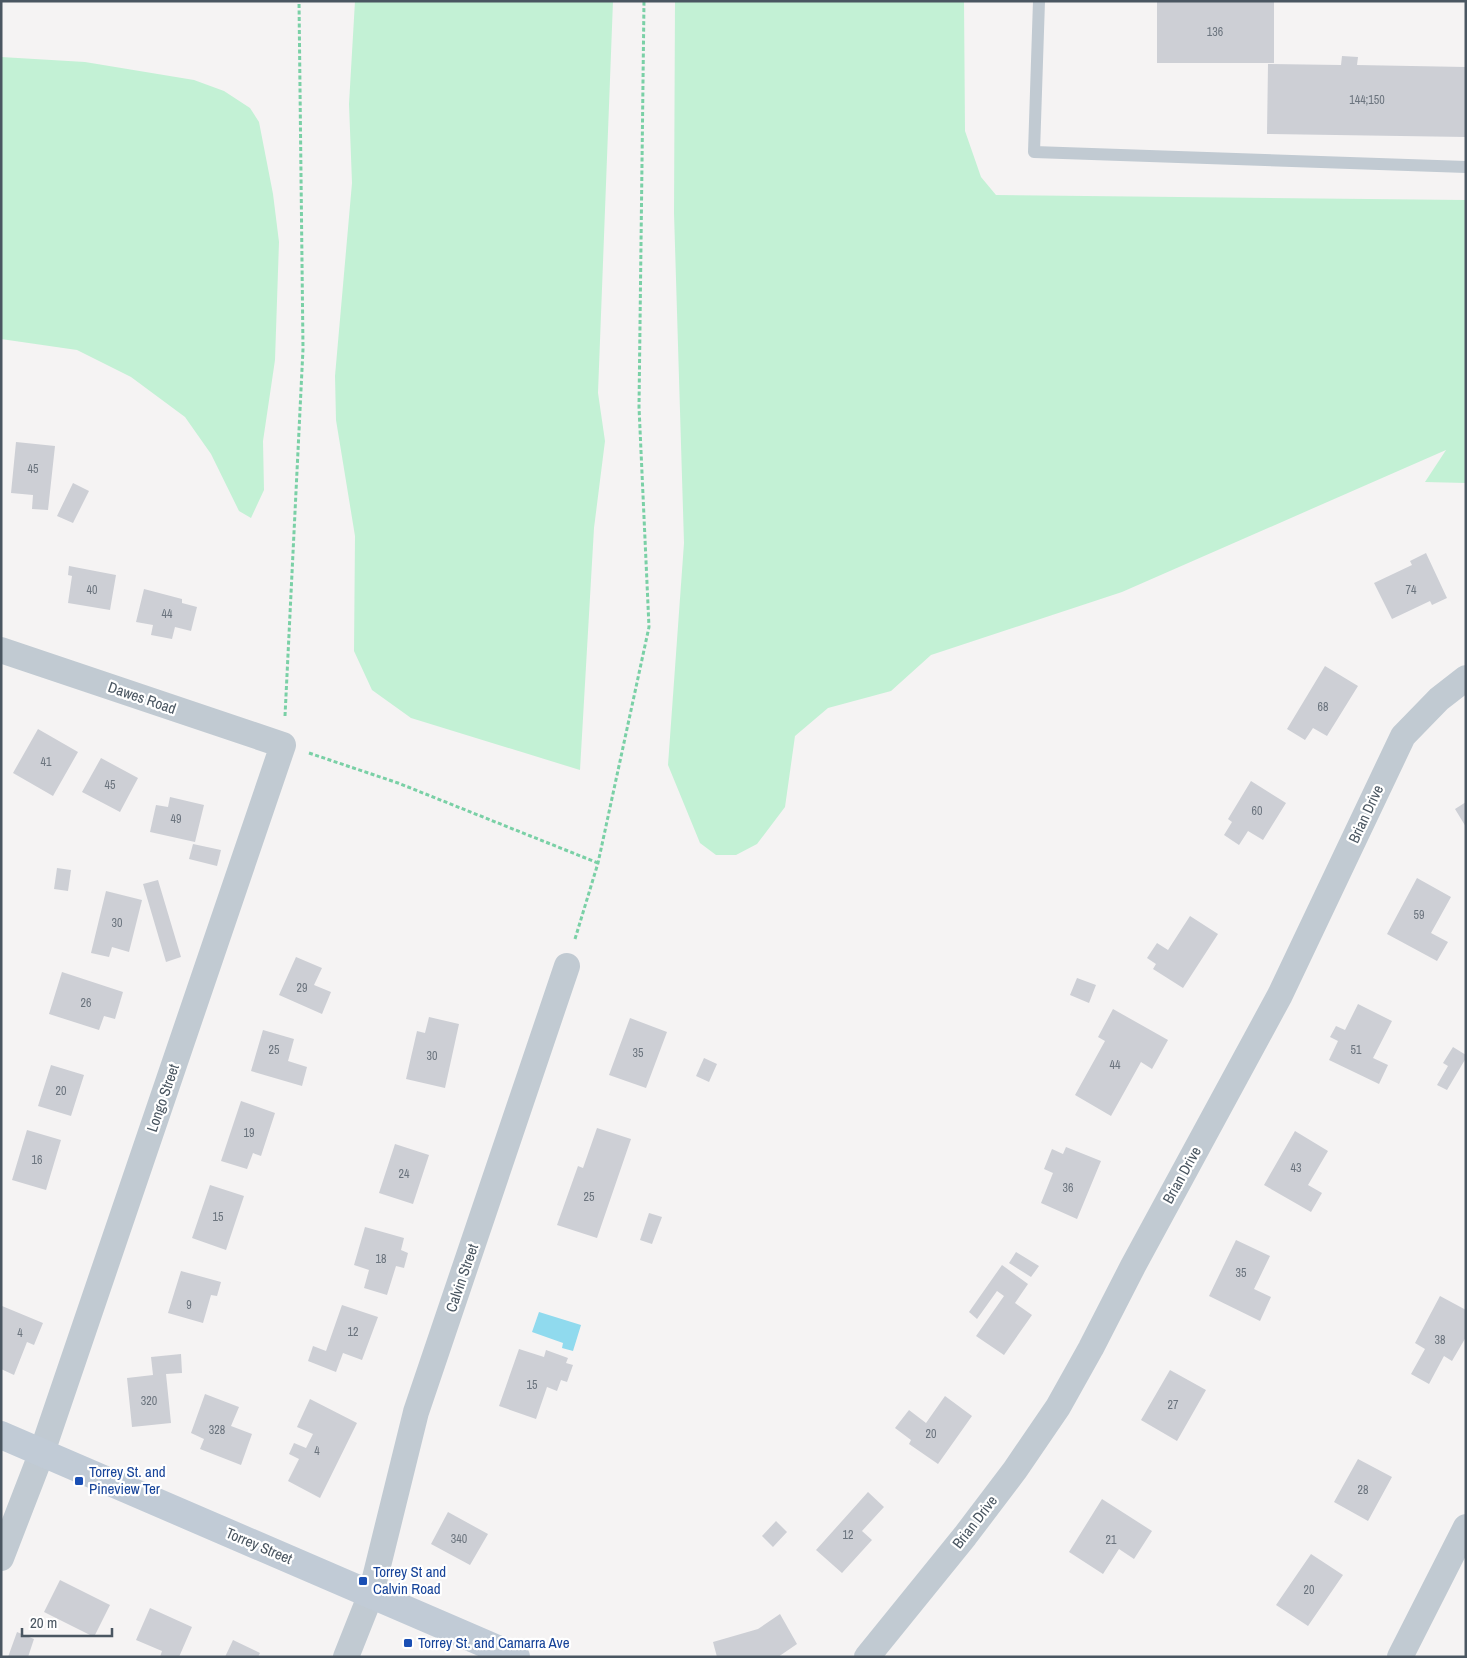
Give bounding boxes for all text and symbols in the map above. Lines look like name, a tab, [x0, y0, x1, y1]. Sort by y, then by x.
house number: 136	[1207, 24, 1223, 40]
house number: 144;150	[1349, 92, 1385, 108]
house number: 45	[28, 461, 39, 477]
house number: 40	[87, 582, 97, 598]
house number: 74	[1406, 582, 1417, 598]
house number: 44	[162, 606, 173, 622]
street label: Dawes Road	[105, 676, 179, 719]
house number: 68	[1318, 699, 1328, 715]
house number: 41	[41, 754, 52, 770]
house number: 45	[105, 777, 116, 793]
street label: Brian Drive	[1343, 781, 1388, 846]
house number: 60	[1252, 803, 1262, 819]
house number: 49	[171, 811, 181, 827]
house number: 59	[1414, 907, 1424, 923]
house number: 30	[112, 915, 122, 931]
house number: 29	[297, 980, 307, 996]
house number: 26	[81, 995, 91, 1011]
house number: 25	[269, 1042, 280, 1058]
house number: 51	[1351, 1042, 1362, 1058]
house number: 35	[633, 1045, 644, 1061]
house number: 30	[427, 1048, 437, 1064]
house number: 44	[1110, 1057, 1121, 1073]
street label: Longo Street	[141, 1061, 184, 1135]
house number: 20	[56, 1083, 66, 1099]
house number: 19	[244, 1125, 254, 1141]
street label: Brian Drive	[1157, 1142, 1206, 1207]
house number: 16	[32, 1152, 42, 1168]
house number: 43	[1291, 1160, 1301, 1176]
house number: 24	[399, 1166, 410, 1182]
house number: 36	[1063, 1180, 1073, 1196]
house number: 25	[584, 1189, 595, 1205]
house number: 15	[213, 1209, 224, 1225]
street label: Calvin Street	[440, 1240, 483, 1315]
house number: 18	[376, 1251, 386, 1267]
house number: 35	[1236, 1265, 1247, 1281]
house number: 9	[186, 1297, 192, 1313]
house number: 12	[348, 1324, 358, 1340]
house number: 4	[17, 1325, 23, 1341]
house number: 38	[1435, 1332, 1445, 1348]
house number: 15	[527, 1377, 538, 1393]
house number: 320	[141, 1393, 157, 1409]
house number: 27	[1168, 1397, 1179, 1413]
house number: 328	[209, 1422, 225, 1438]
house number: 20	[926, 1426, 936, 1442]
house number: 4	[314, 1443, 320, 1459]
place label: Torrey St. and Pineview Ter	[89, 1461, 166, 1499]
marker: Torrey St. and Pineview Ter	[73, 1475, 85, 1487]
house number: 28	[1358, 1482, 1368, 1498]
street label: Brian Drive	[947, 1491, 1002, 1553]
street label: Torrey Street	[223, 1522, 296, 1569]
house number: 12	[843, 1527, 853, 1543]
house number: 340	[451, 1531, 467, 1547]
house number: 21	[1106, 1532, 1117, 1548]
place label: Torrey St and Calvin Road	[373, 1561, 446, 1599]
marker: Torrey St and Calvin Road	[357, 1575, 369, 1587]
house number: 20	[1304, 1582, 1314, 1598]
scale bar	[22, 1606, 112, 1638]
text: 20 m	[30, 1612, 57, 1633]
place label: Torrey St. and Camarra Ave	[418, 1632, 570, 1653]
marker: Torrey St. and Camarra Ave	[402, 1637, 414, 1649]

